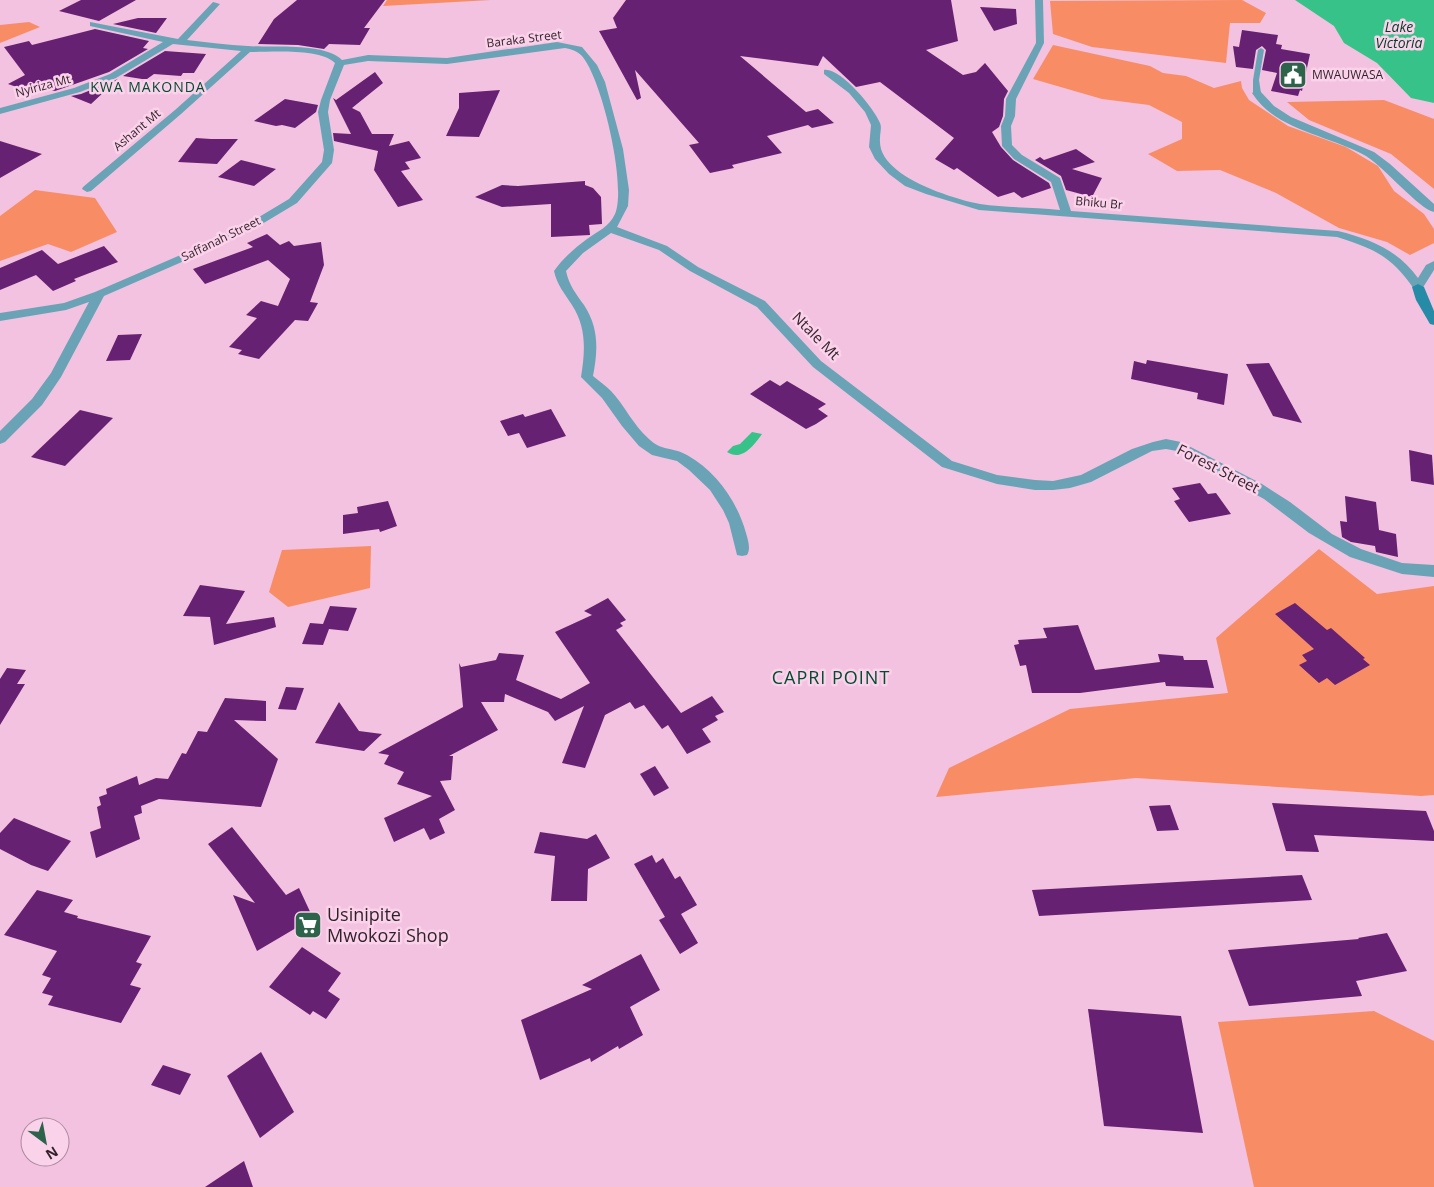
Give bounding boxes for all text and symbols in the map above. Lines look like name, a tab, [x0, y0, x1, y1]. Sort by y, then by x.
water label: Lake Victoria	[1375, 17, 1423, 52]
street label: Baraka Street	[485, 25, 562, 52]
public building icon: MWAUWASA	[1278, 60, 1308, 90]
place label: MWAUWASA	[1312, 66, 1383, 83]
street label: Nyiriza Mt	[13, 70, 72, 101]
district label: KWA MAKONDA	[90, 77, 206, 96]
street label: Ashant Mt	[109, 105, 164, 155]
street label: Bhiku Br	[1075, 192, 1124, 213]
street label: Saffanah Street	[178, 212, 263, 265]
street label: Ntale Mt	[788, 307, 845, 364]
street label: Forest Street	[1174, 439, 1263, 497]
district label: CAPRI POINT	[772, 665, 890, 689]
place label: Usinipite Mwokozi Shop	[327, 902, 449, 947]
supermarket icon: Usinipite Mwokozi Shop	[293, 910, 323, 940]
north arrow	[20, 1117, 70, 1167]
text: N	[42, 1142, 62, 1165]

